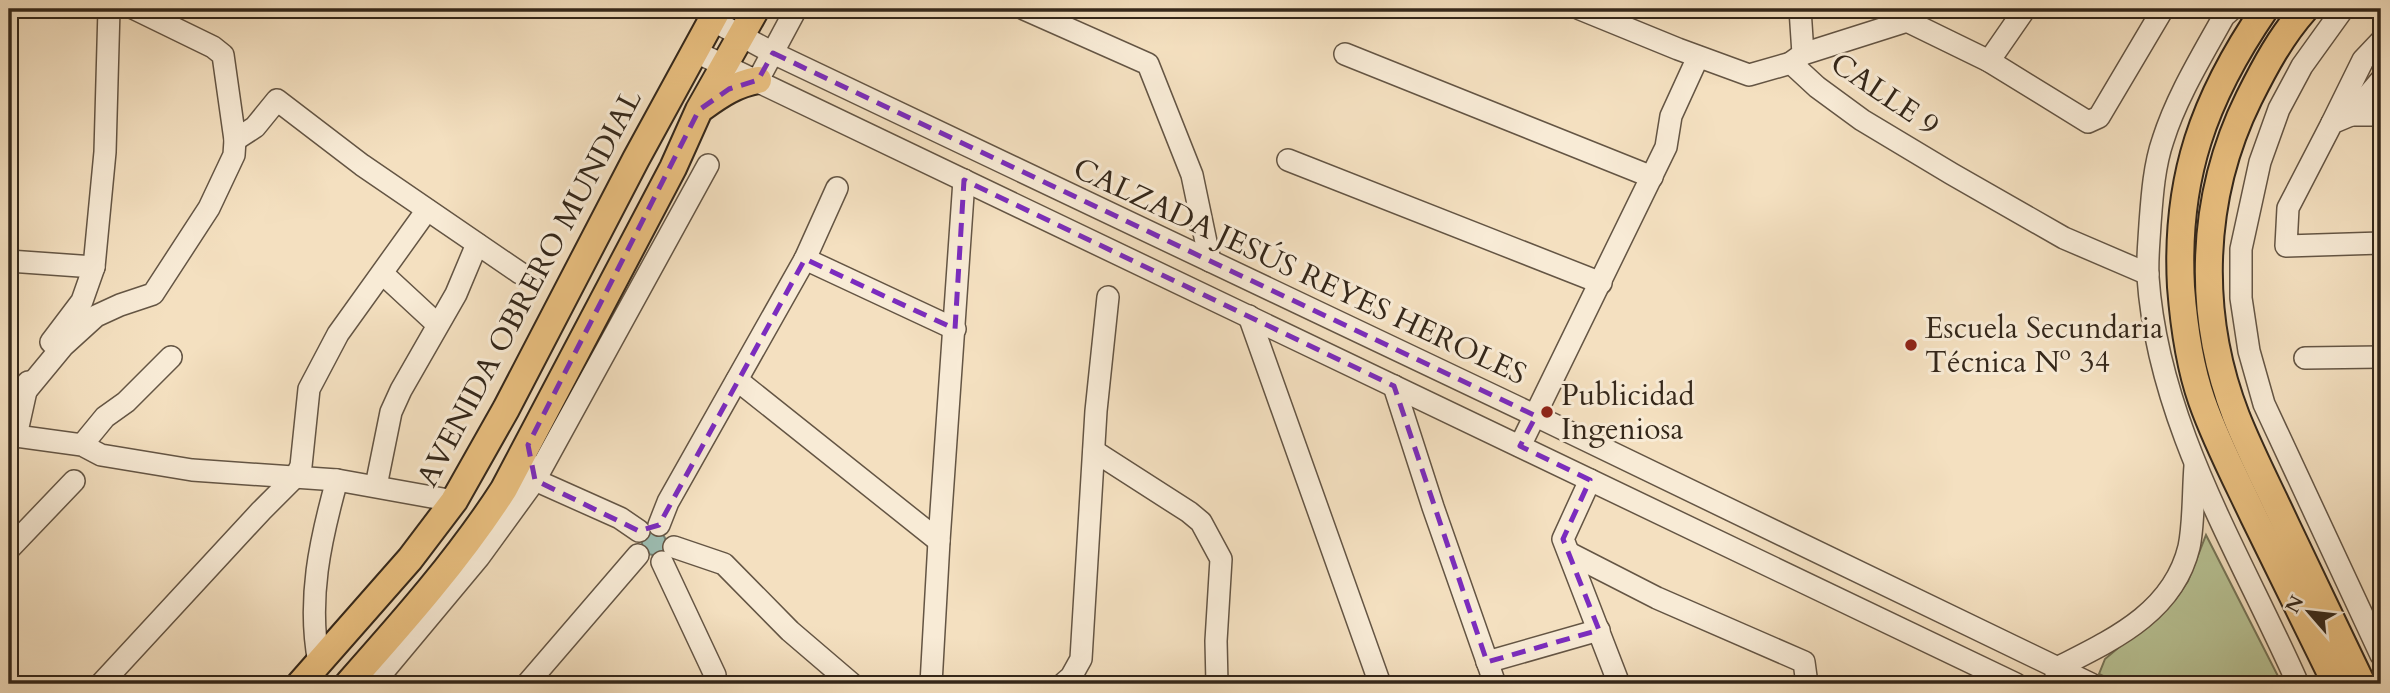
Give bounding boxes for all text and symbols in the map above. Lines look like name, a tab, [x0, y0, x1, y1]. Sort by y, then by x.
street label: CALLE 9	[1822, 43, 1947, 146]
street label: AVENIDA OBRERO MUNDIAL	[407, 82, 652, 494]
street label: CALZADA JESÚS REYES HEROLES	[1067, 148, 1533, 395]
place label: Escuela Secundaria Técnica Nº 34	[1925, 308, 2163, 383]
marker: Escuela Secundaria Técnica Nº 34	[1903, 337, 1919, 353]
place label: Publicidad Ingeniosa	[1561, 375, 1694, 450]
marker: Publicidad Ingeniosa	[1539, 404, 1555, 420]
north arrow	[2274, 578, 2344, 648]
text: N	[2280, 591, 2310, 618]

